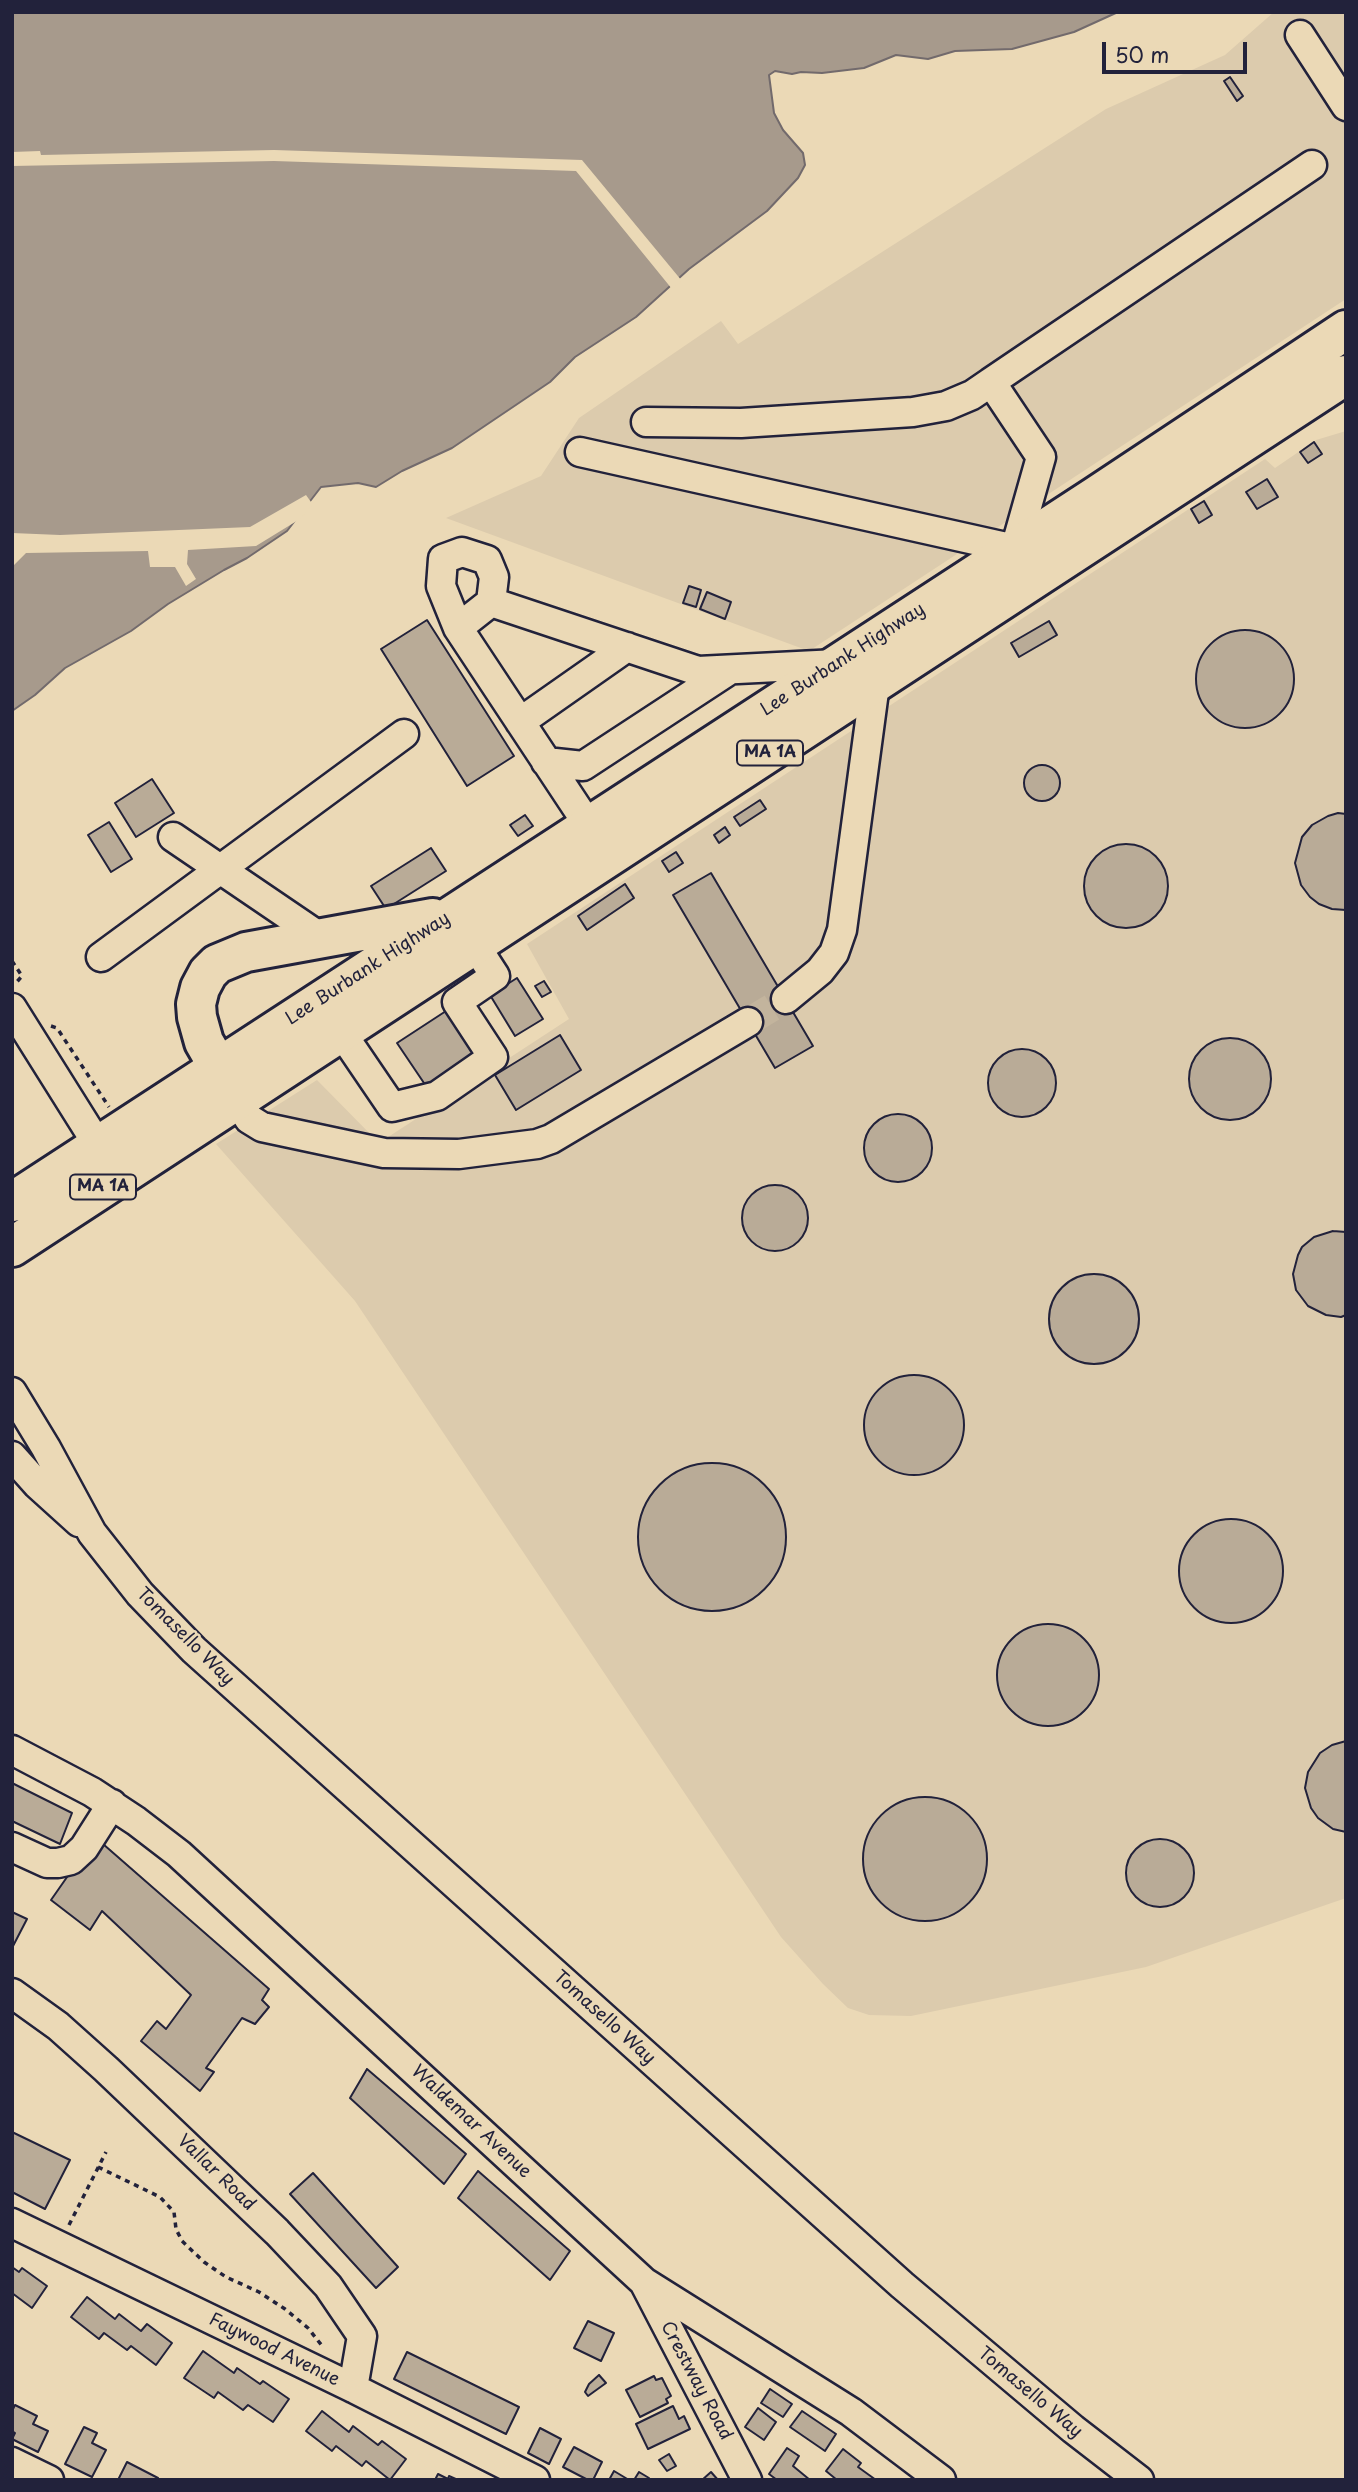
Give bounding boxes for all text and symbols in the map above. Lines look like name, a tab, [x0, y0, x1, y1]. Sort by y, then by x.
scale bar	[1106, 28, 1251, 72]
text: 50 m	[1115, 38, 1169, 70]
street label: Lee Burbank Highway	[757, 599, 929, 721]
road number: MA 1A	[737, 740, 803, 766]
street label: Lee Burbank Highway	[282, 908, 454, 1030]
road number: MA 1A	[70, 1175, 136, 1200]
street label: Tomasello Way	[131, 1583, 239, 1691]
street label: Tomasello Way	[549, 1967, 659, 2069]
street label: Waldemar Avenue	[407, 2061, 535, 2183]
street label: Vallar Road	[172, 2130, 260, 2216]
street label: Faywood Avenue	[205, 2309, 343, 2391]
street label: Crestway Road	[656, 2318, 736, 2444]
street label: Tomasello Way	[973, 2343, 1087, 2443]

